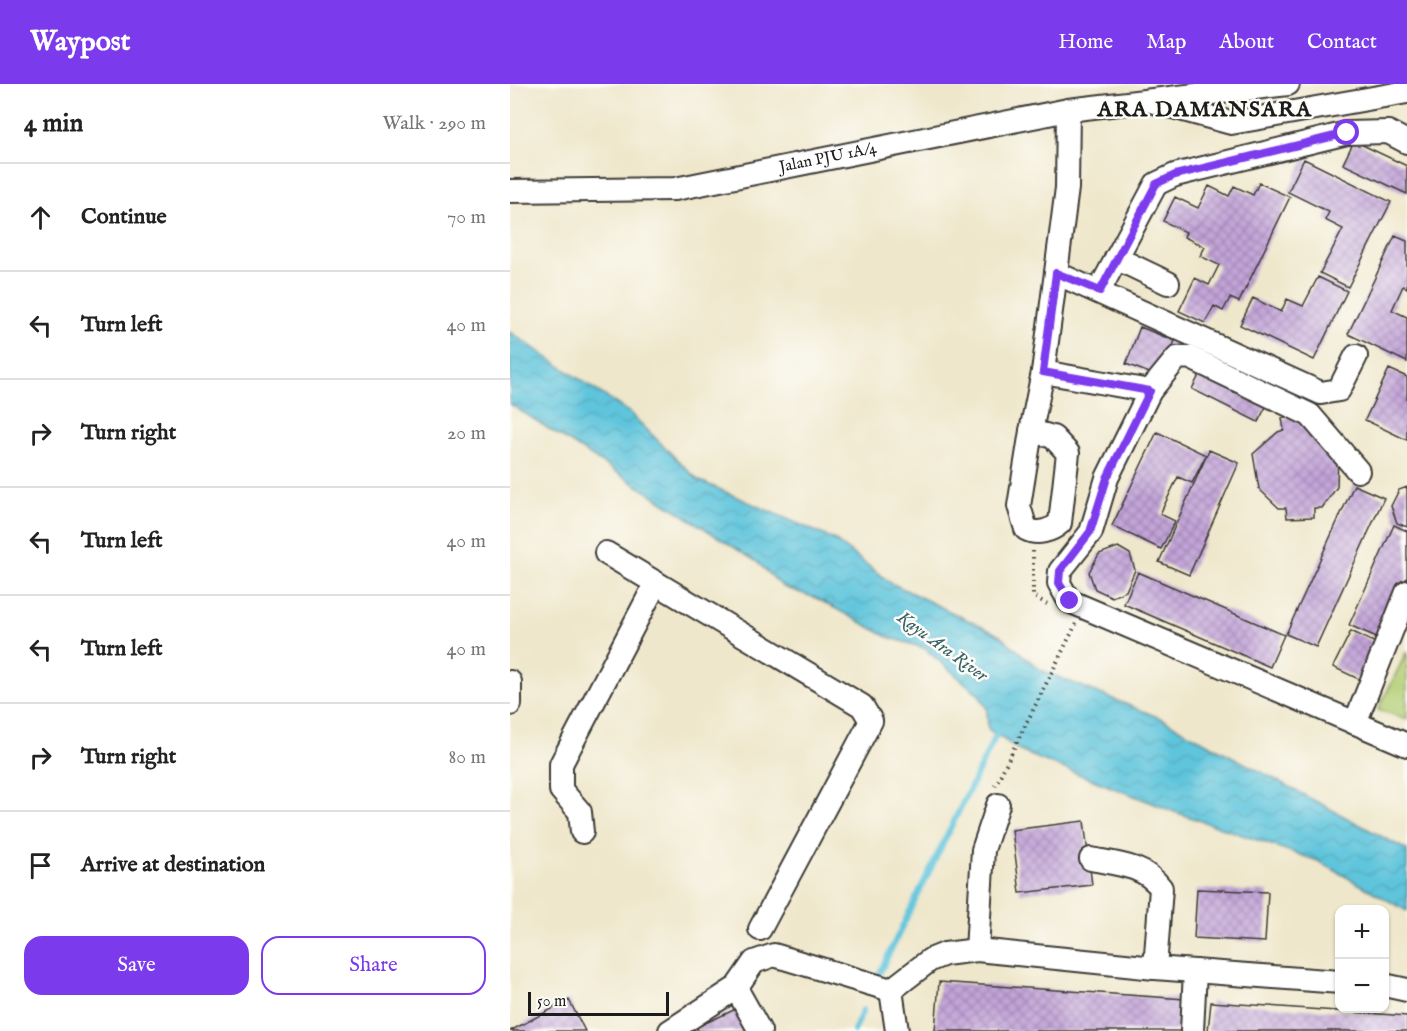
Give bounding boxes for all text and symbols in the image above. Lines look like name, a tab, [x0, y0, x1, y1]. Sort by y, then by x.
text: Waypost	[30, 25, 130, 60]
text: Home	[1058, 29, 1113, 56]
text: Map	[1146, 29, 1186, 56]
text: About	[1219, 29, 1274, 56]
text: Contact	[1307, 29, 1377, 56]
district label: ARA DAMANSARA	[1097, 96, 1312, 124]
text: 4 min	[24, 107, 83, 140]
text: Walk · 290 m	[382, 111, 486, 136]
route start	[1333, 119, 1359, 145]
street label: Jalan PJU 1A/4	[776, 139, 878, 178]
icon: ahead	[24, 201, 57, 234]
text: Continue	[81, 203, 167, 231]
text: 70 m	[447, 205, 486, 230]
icon: left	[24, 309, 57, 342]
text: Turn left	[81, 311, 163, 339]
text: 40 m	[447, 313, 486, 338]
icon: right	[24, 417, 57, 450]
text: Turn right	[81, 419, 176, 447]
text: 20 m	[447, 421, 486, 446]
icon: left	[24, 525, 57, 558]
text: Turn left	[81, 527, 163, 555]
text: 40 m	[447, 529, 486, 554]
route end	[1056, 587, 1082, 613]
water label: Kayu Ara River	[891, 606, 992, 688]
icon: left	[24, 633, 57, 666]
text: Turn left	[81, 635, 163, 663]
text: 40 m	[447, 637, 486, 662]
icon: right	[24, 741, 57, 774]
text: Turn right	[81, 743, 176, 771]
text: 80 m	[449, 745, 486, 770]
icon: arrive	[24, 849, 57, 882]
text: Arrive at destination	[81, 851, 265, 879]
map controls	[1335, 905, 1389, 1013]
button: +	[1335, 905, 1389, 959]
button: Save	[24, 936, 249, 995]
button: Share	[261, 936, 486, 995]
button: −	[1335, 959, 1389, 1013]
scale bar	[528, 989, 669, 1016]
text: 50 m	[537, 992, 566, 1012]

